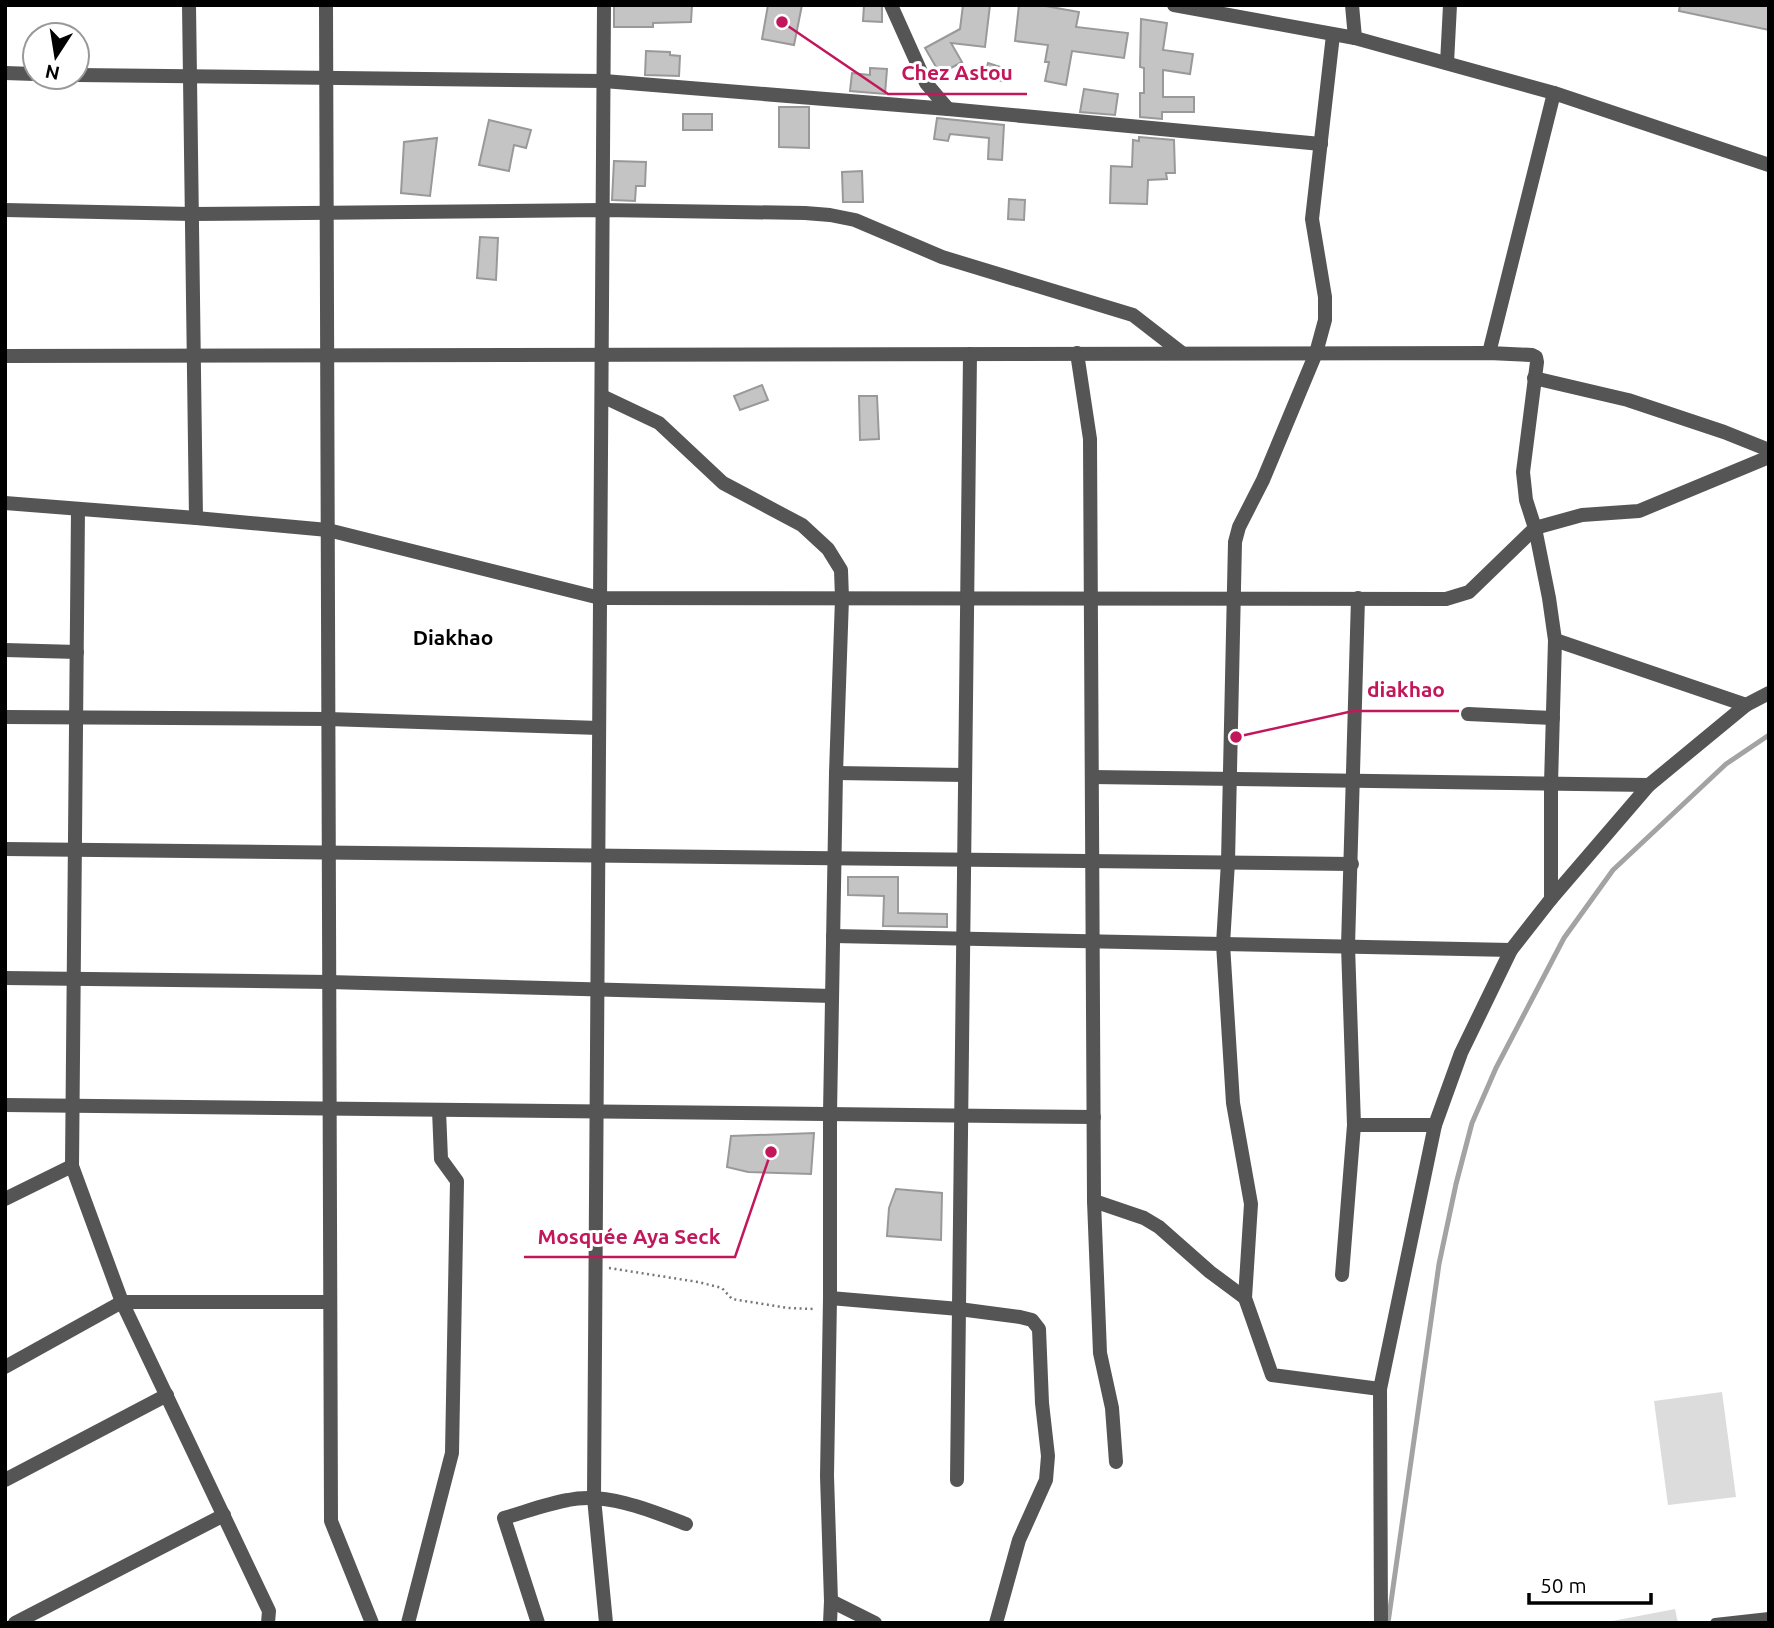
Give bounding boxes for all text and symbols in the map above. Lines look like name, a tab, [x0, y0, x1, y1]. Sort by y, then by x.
north arrow	[21, 21, 91, 91]
callout: Chez Astou	[888, 52, 1027, 94]
text: N	[43, 60, 62, 85]
text: Chez Astou	[901, 60, 1013, 84]
district label: Diakhao	[413, 625, 493, 649]
callout: diakhao	[1353, 669, 1459, 711]
text: diakhao	[1367, 677, 1445, 701]
callout: Mosquée Aya Seck	[524, 1215, 735, 1257]
text: Mosquée Aya Seck	[538, 1224, 721, 1248]
scale bar	[1529, 1562, 1652, 1606]
text: 50 m	[1540, 1573, 1587, 1597]

